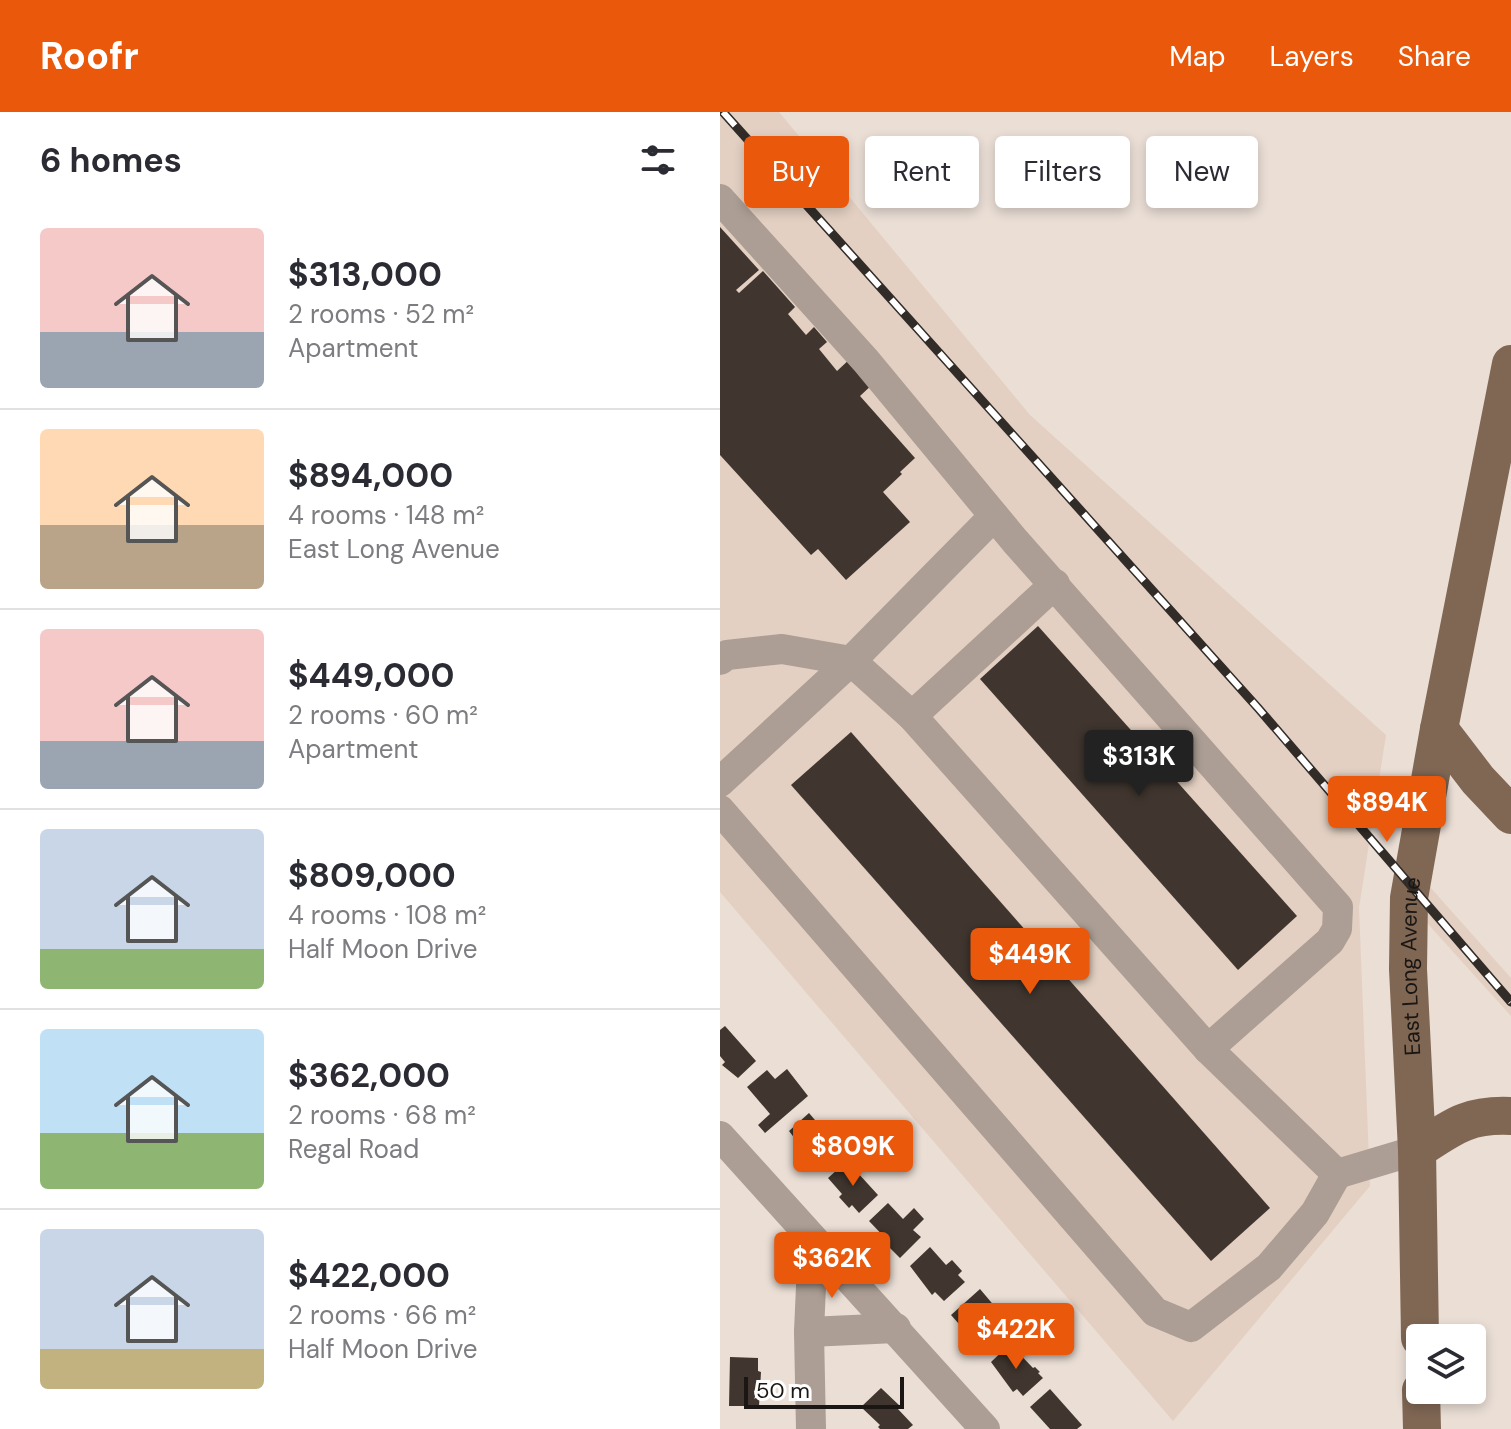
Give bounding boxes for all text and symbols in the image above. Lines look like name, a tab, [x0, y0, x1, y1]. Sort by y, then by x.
text: Roofr	[40, 31, 139, 81]
text: Map	[1169, 38, 1226, 75]
text: Layers	[1270, 38, 1354, 75]
text: Share	[1398, 38, 1471, 75]
chip: Buy	[744, 136, 849, 208]
chip: Rent	[865, 136, 979, 208]
chip: Filters	[995, 136, 1130, 208]
chip: New	[1146, 136, 1258, 208]
text: 6 homes	[40, 138, 182, 183]
icon: filters	[636, 138, 680, 182]
text: $313,000	[288, 252, 442, 297]
icon: home	[104, 260, 200, 356]
text: 2 rooms · 52 m²	[288, 297, 474, 331]
text: Apartment	[288, 331, 419, 365]
text: $894,000	[288, 453, 453, 498]
icon: home	[104, 461, 200, 557]
text: 4 rooms · 148 m²	[288, 498, 484, 532]
text: East Long Avenue	[288, 532, 500, 566]
text: $449,000	[288, 653, 455, 698]
icon: home	[104, 661, 200, 757]
text: 2 rooms · 60 m²	[288, 698, 478, 732]
pin: $313K	[1083, 730, 1195, 798]
text: Apartment	[288, 732, 419, 766]
text: $313K	[1102, 739, 1176, 773]
pin: $894K	[1331, 776, 1443, 844]
text: $894K	[1346, 785, 1428, 819]
text: $809,000	[288, 853, 456, 898]
icon: home	[104, 861, 200, 957]
street label: East Long Avenue	[1394, 875, 1428, 1056]
text: 4 rooms · 108 m²	[288, 898, 486, 932]
pin: $449K	[974, 928, 1086, 996]
text: Half Moon Drive	[288, 932, 478, 966]
text: $449K	[989, 937, 1072, 971]
text: $362,000	[288, 1053, 450, 1098]
icon: home	[104, 1061, 200, 1157]
text: 2 rooms · 68 m²	[288, 1098, 476, 1132]
pin: $809K	[797, 1120, 909, 1188]
text: $809K	[811, 1129, 895, 1163]
text: Regal Road	[288, 1132, 419, 1166]
pin: $362K	[776, 1232, 888, 1300]
text: $362K	[792, 1241, 872, 1275]
text: $422,000	[288, 1253, 450, 1298]
icon: home	[104, 1261, 200, 1357]
text: 2 rooms · 66 m²	[288, 1298, 476, 1332]
pin: $422K	[960, 1303, 1072, 1371]
text: $422K	[976, 1312, 1056, 1346]
map controls	[1406, 1324, 1486, 1404]
button: layers	[1406, 1324, 1486, 1404]
text: Half Moon Drive	[288, 1332, 478, 1366]
scale bar	[744, 1373, 904, 1409]
text: 50 m	[756, 1376, 810, 1405]

